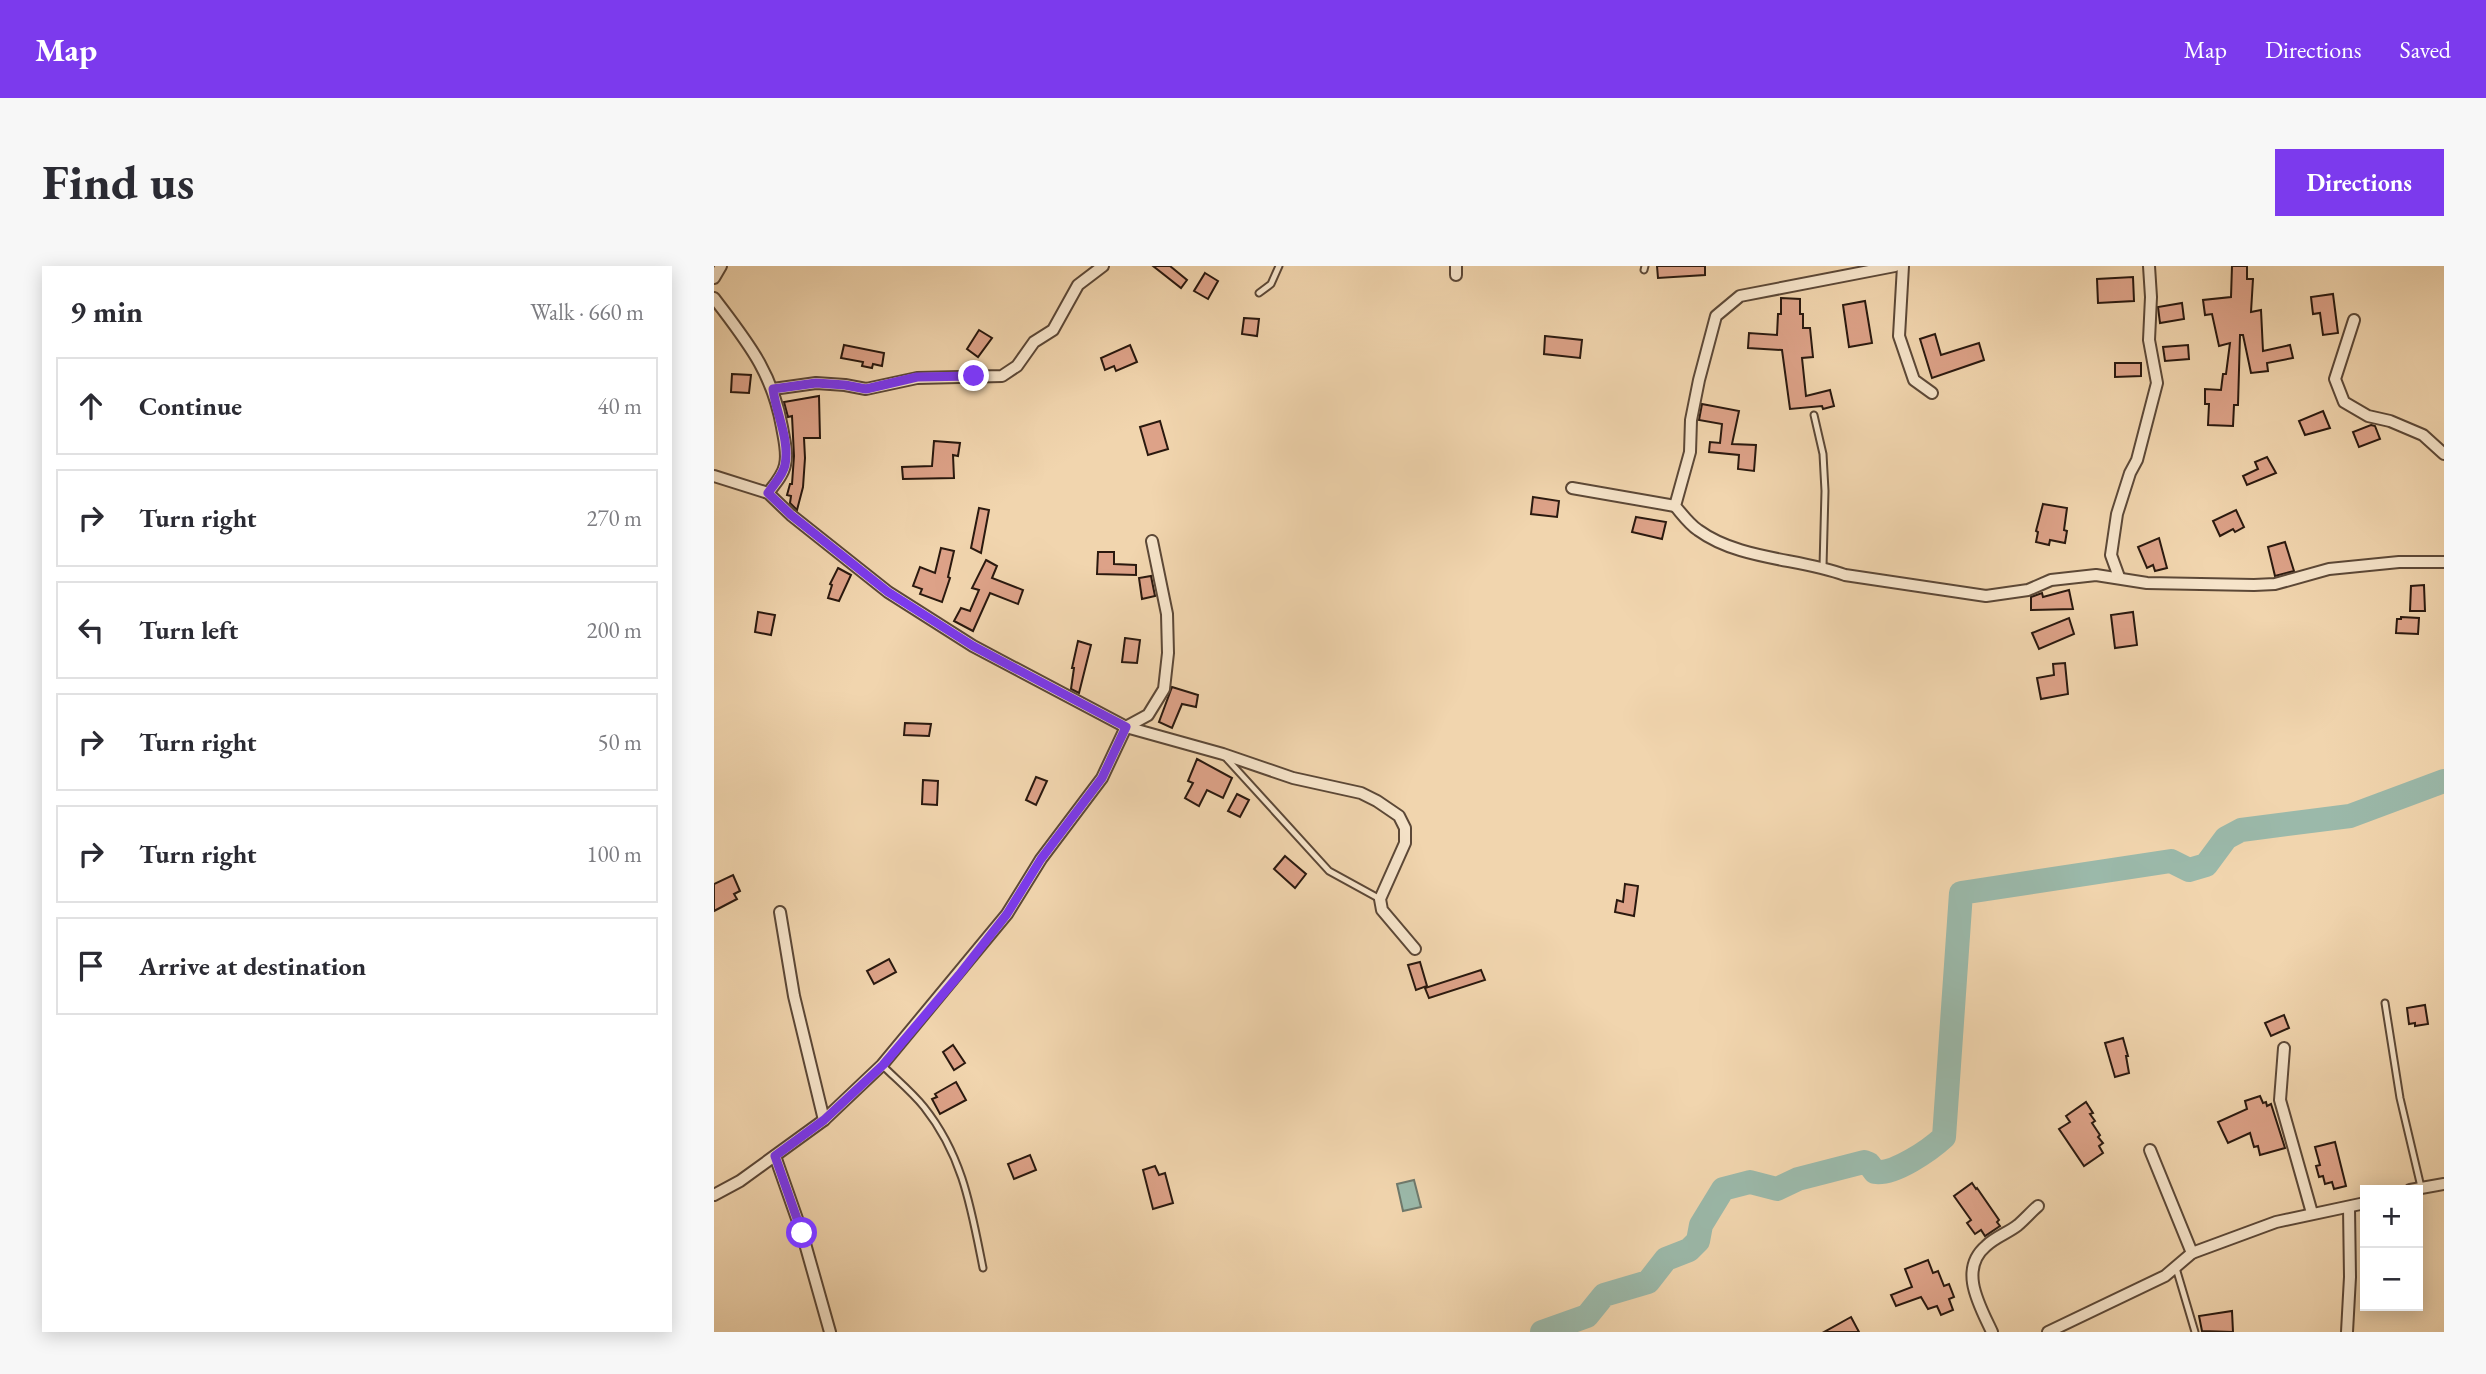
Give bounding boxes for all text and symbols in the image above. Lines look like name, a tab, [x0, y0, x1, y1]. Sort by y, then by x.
text: Map	[35, 28, 97, 71]
text: Map	[2184, 34, 2227, 65]
text: Directions	[2265, 34, 2362, 65]
text: Saved	[2400, 34, 2451, 65]
button: Directions	[2275, 149, 2444, 216]
text: Find us	[42, 150, 194, 214]
text: 9 min	[70, 292, 143, 331]
text: Walk · 660 m	[530, 297, 644, 327]
route end	[958, 360, 989, 391]
icon: ahead	[72, 387, 110, 425]
text: Continue	[139, 389, 242, 423]
text: 40 m	[597, 391, 642, 421]
icon: right	[72, 499, 110, 537]
text: Turn right	[139, 501, 257, 535]
text: 270 m	[586, 503, 642, 533]
icon: left	[72, 611, 110, 649]
text: Turn left	[139, 613, 238, 647]
text: 200 m	[586, 615, 642, 645]
icon: right	[72, 723, 110, 761]
text: Turn right	[139, 725, 257, 759]
text: 50 m	[597, 727, 642, 757]
icon: right	[72, 835, 110, 873]
text: Turn right	[139, 837, 257, 871]
text: 100 m	[586, 839, 642, 869]
icon: arrive	[72, 947, 110, 985]
text: Arrive at destination	[139, 949, 366, 983]
map controls	[2360, 1185, 2423, 1311]
button: +	[2360, 1185, 2423, 1248]
route start	[786, 1217, 817, 1248]
button: −	[2360, 1248, 2423, 1311]

